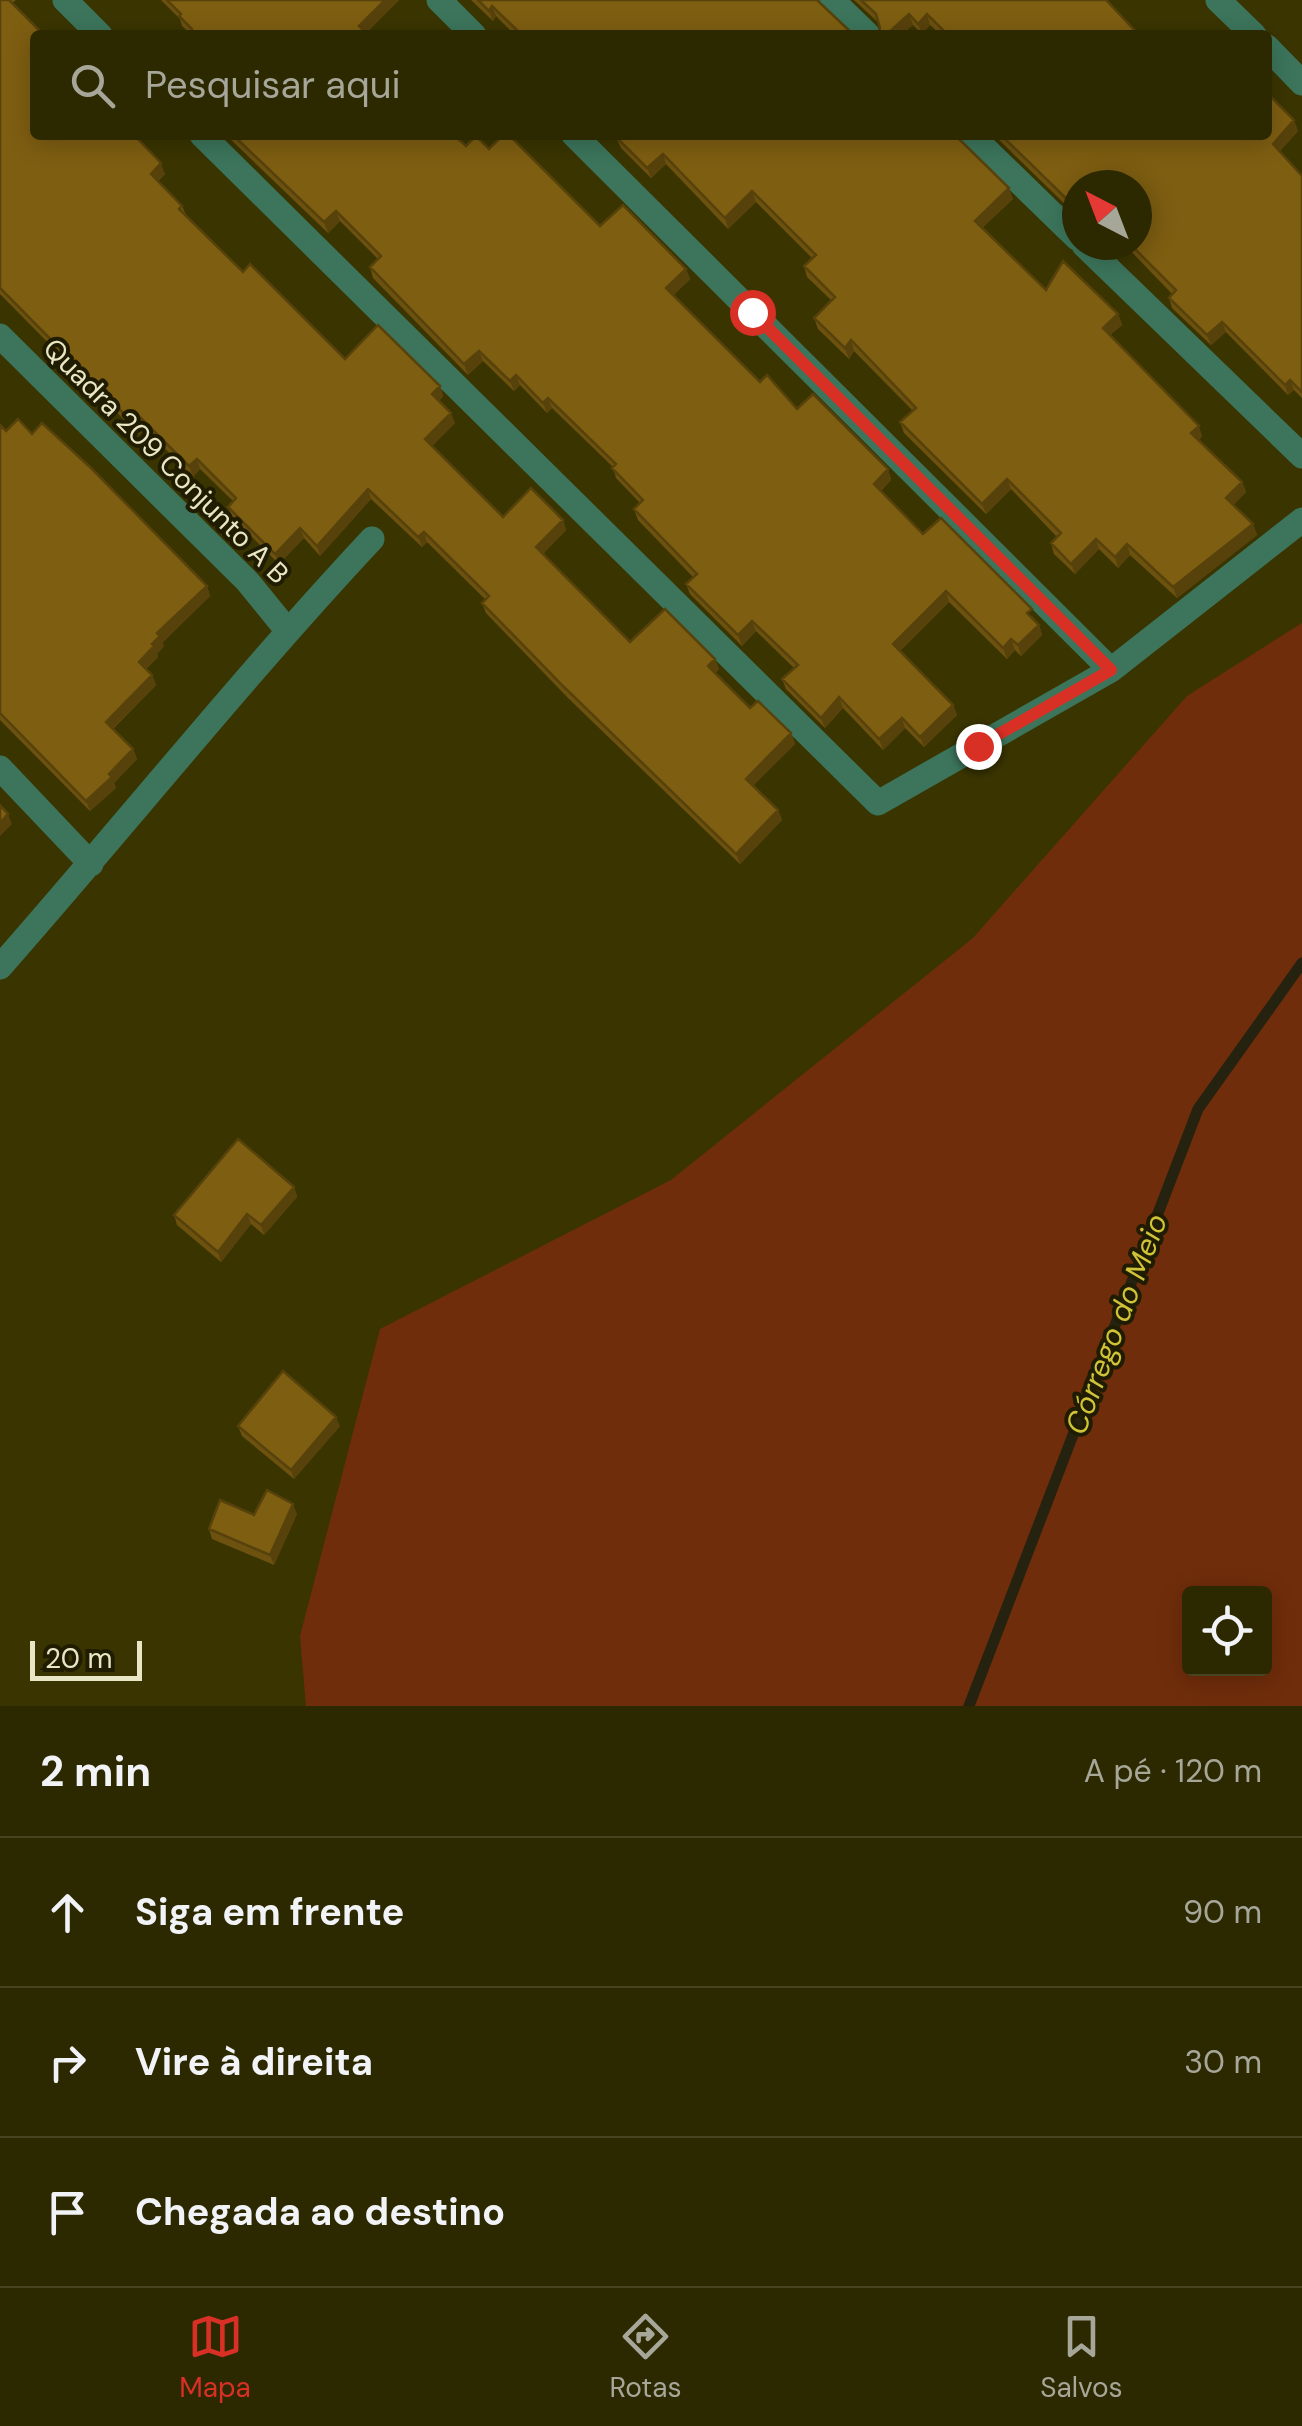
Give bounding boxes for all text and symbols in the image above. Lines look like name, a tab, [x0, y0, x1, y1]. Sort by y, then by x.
search box	[30, 30, 1272, 140]
icon: search	[65, 58, 120, 113]
text: Pesquisar aqui	[145, 60, 401, 110]
north arrow	[1062, 170, 1152, 260]
route start	[730, 290, 776, 336]
street label: Quadra 209 Conjunto A B	[35, 330, 297, 592]
route end	[956, 724, 1002, 770]
water label: Córrego do Meio	[1056, 1208, 1176, 1440]
map controls	[1182, 1586, 1272, 1676]
button: locate	[1182, 1586, 1272, 1676]
scale bar	[30, 1636, 142, 1680]
text: 20 m	[45, 1640, 112, 1677]
text: 2 min	[40, 1744, 151, 1799]
text: A pé · 120 m	[1084, 1750, 1262, 1792]
icon: ahead	[40, 1885, 95, 1940]
text: Siga em frente	[135, 1887, 404, 1937]
text: 90 m	[1183, 1891, 1262, 1933]
icon: right	[40, 2035, 95, 2090]
text: Vire à direita	[135, 2037, 373, 2087]
text: 30 m	[1184, 2041, 1262, 2083]
icon: arrive	[40, 2185, 95, 2240]
text: Chegada ao destino	[135, 2187, 505, 2237]
tab: Mapa	[179, 2309, 251, 2406]
tab: Rotas	[609, 2309, 682, 2406]
tab: Salvos	[1040, 2309, 1123, 2406]

